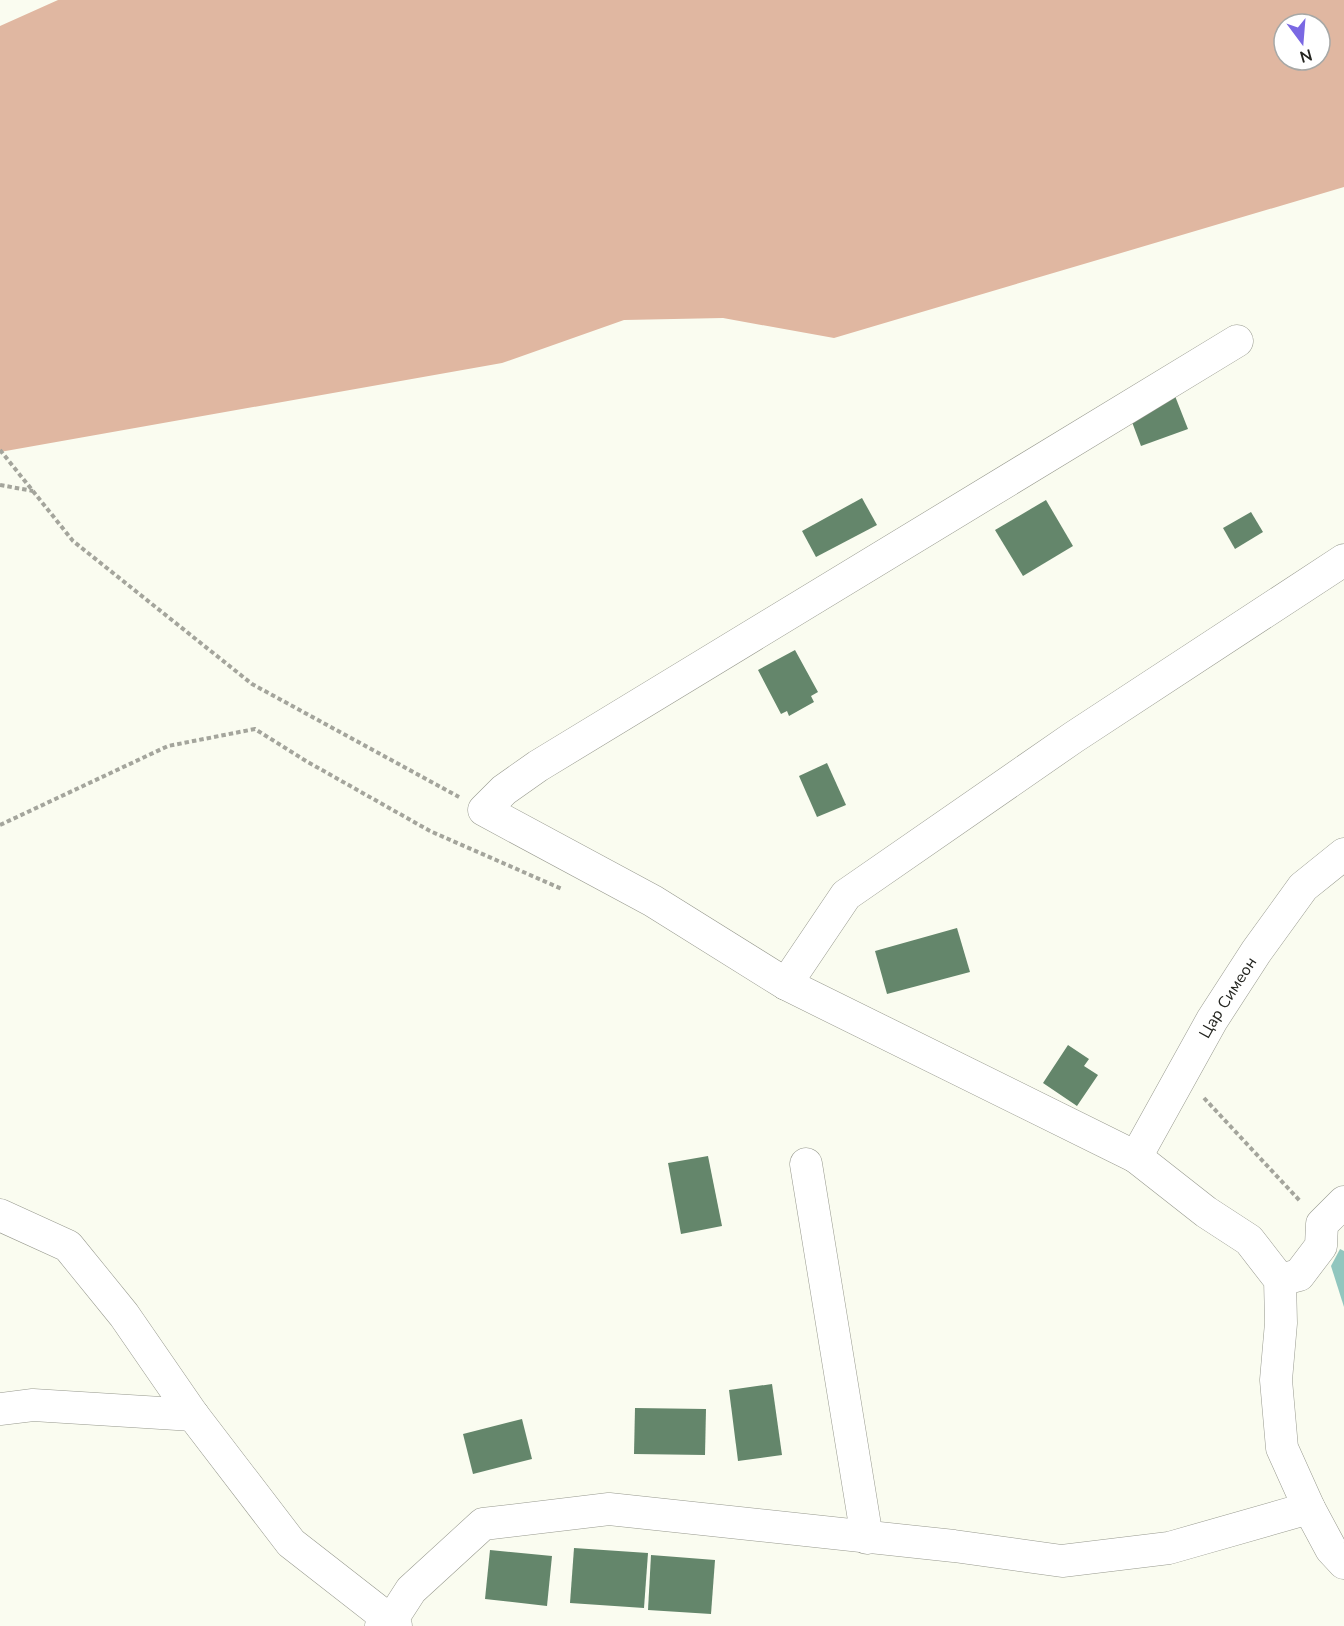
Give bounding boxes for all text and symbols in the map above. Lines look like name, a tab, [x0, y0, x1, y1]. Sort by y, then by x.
north arrow	[1272, 12, 1332, 72]
text: N	[1297, 43, 1315, 68]
street label: Цар Симеон	[1194, 953, 1262, 1042]

